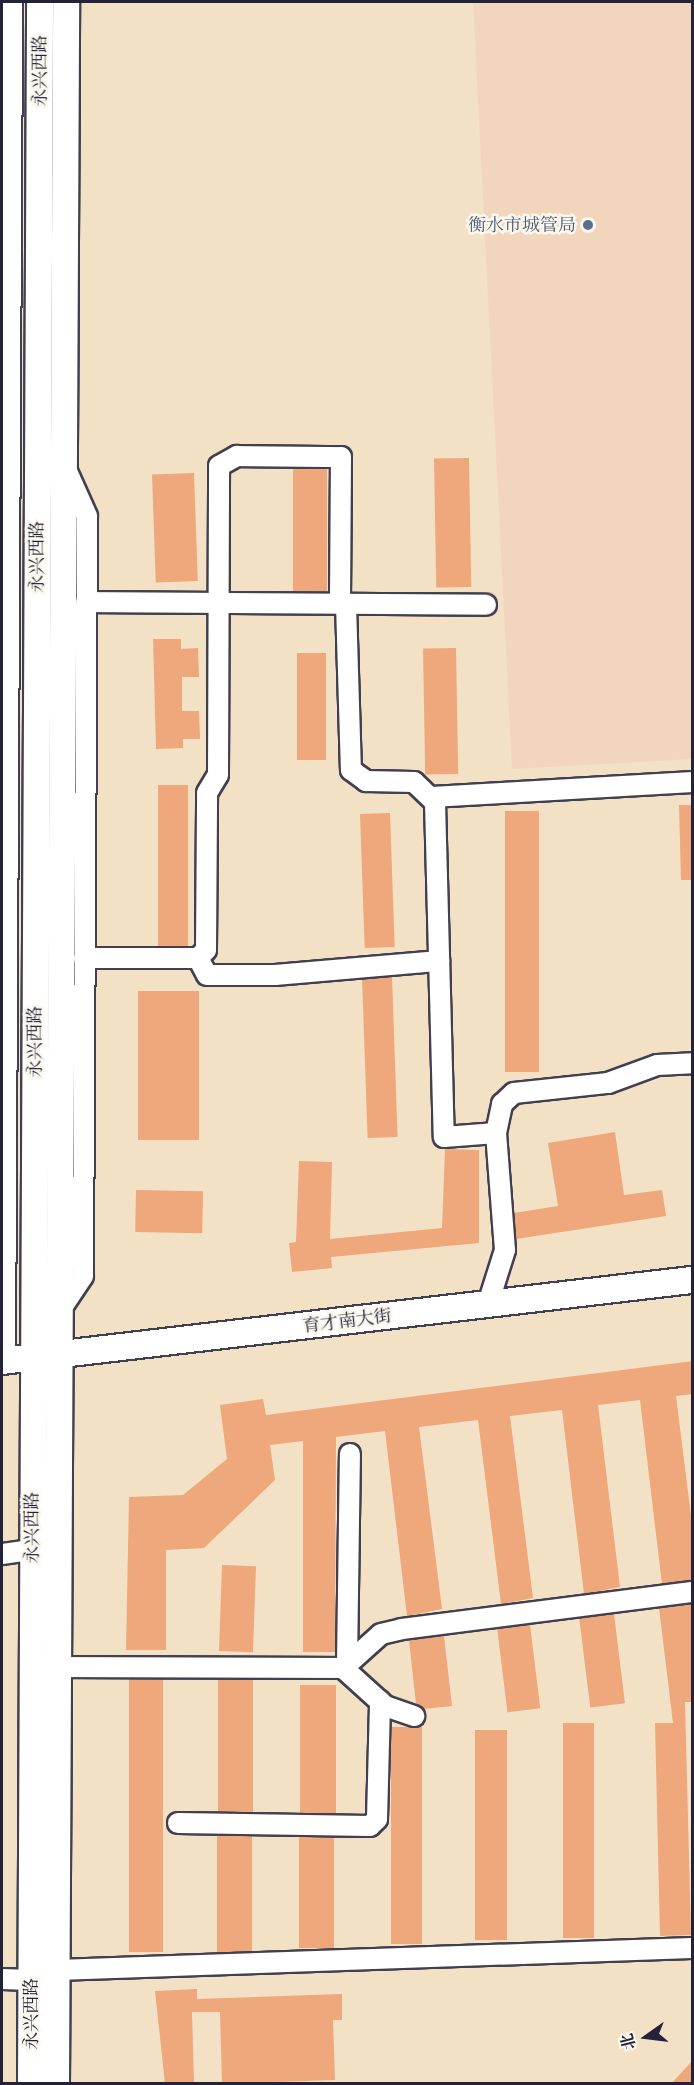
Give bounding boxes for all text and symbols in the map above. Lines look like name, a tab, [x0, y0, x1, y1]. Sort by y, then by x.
street label: 永兴西路	[29, 35, 51, 107]
place label: 衡水市城管局	[468, 214, 576, 236]
marker: 衡水市城管局	[581, 218, 595, 232]
street label: 永兴西路	[26, 521, 48, 593]
street label: 永兴西路	[24, 1006, 46, 1078]
street label: 育才南大街	[301, 1305, 393, 1337]
street label: 永兴西路	[21, 1492, 43, 1564]
street label: 永兴西路	[20, 1978, 42, 2050]
north arrow	[616, 2007, 676, 2067]
text: 北	[617, 2031, 639, 2052]

